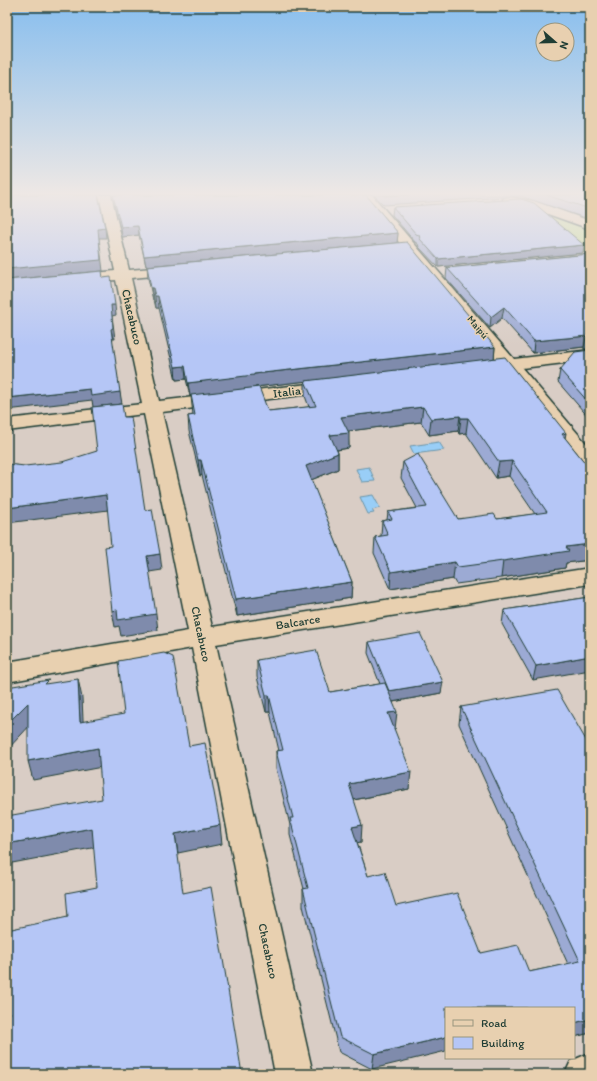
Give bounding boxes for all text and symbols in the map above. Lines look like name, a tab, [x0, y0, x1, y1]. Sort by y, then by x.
north arrow	[535, 22, 575, 62]
text: N	[557, 40, 571, 51]
street label: Chacabuco	[119, 288, 145, 346]
street label: Maipú	[465, 313, 492, 342]
street label: Italia	[272, 383, 302, 401]
street label: Chacabuco	[188, 605, 214, 663]
street label: Balcarce	[275, 612, 321, 632]
street label: Chacabuco	[255, 922, 281, 980]
legend	[445, 1007, 575, 1059]
text: Road	[481, 1016, 507, 1030]
text: Building	[481, 1036, 525, 1050]

